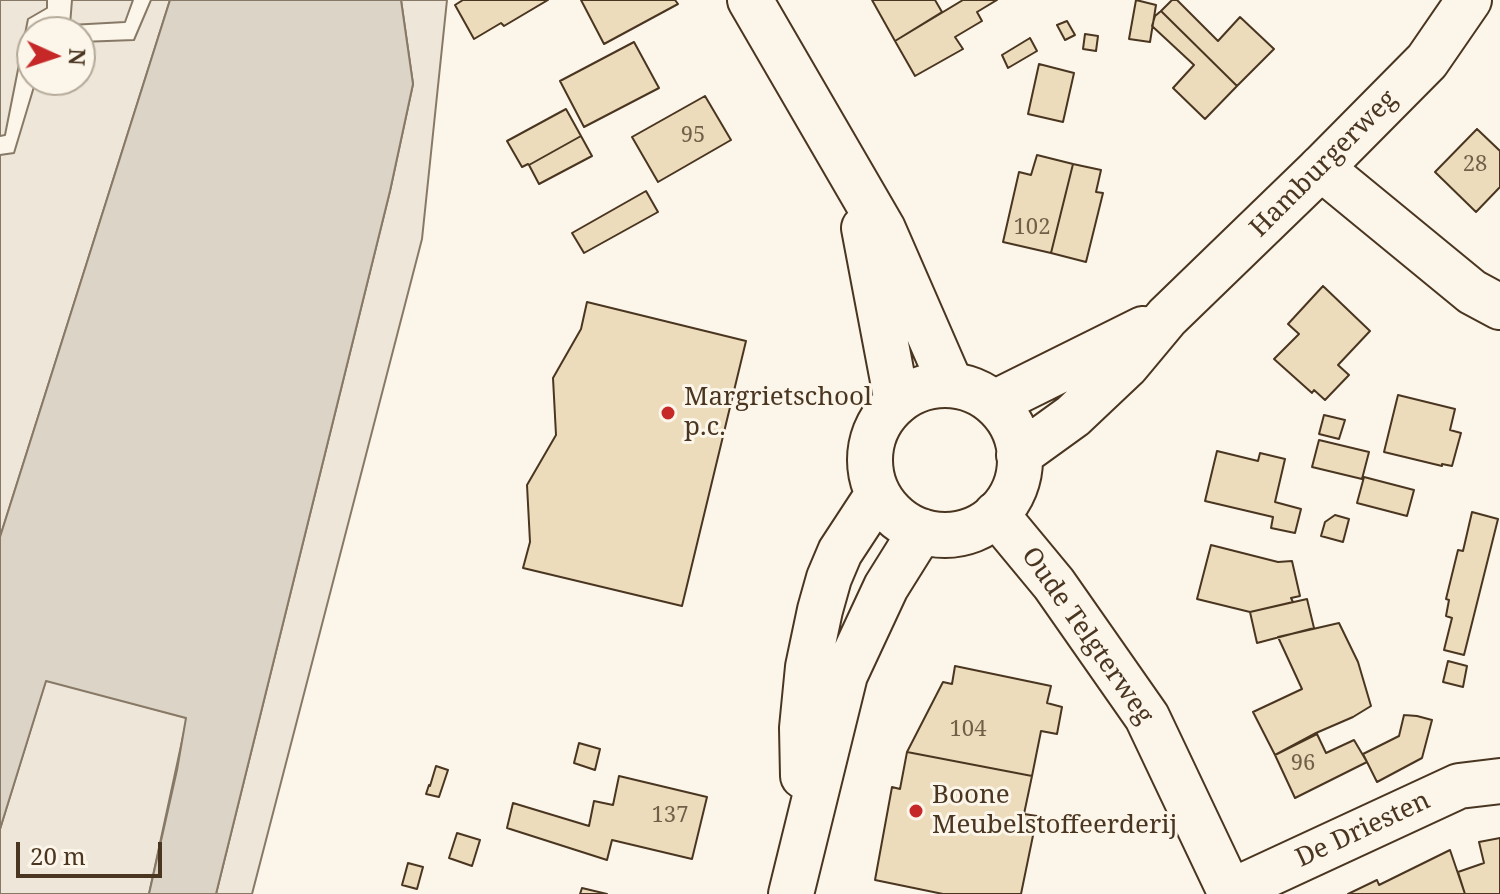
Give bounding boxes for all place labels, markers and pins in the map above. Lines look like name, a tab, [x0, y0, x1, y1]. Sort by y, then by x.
place label: Margrietschool p.c.	[684, 382, 872, 444]
marker: Margrietschool p.c.	[659, 404, 677, 422]
place label: Boone Meubelstoffeerderij	[932, 780, 1177, 842]
marker: Boone Meubelstoffeerderij	[907, 802, 925, 820]

